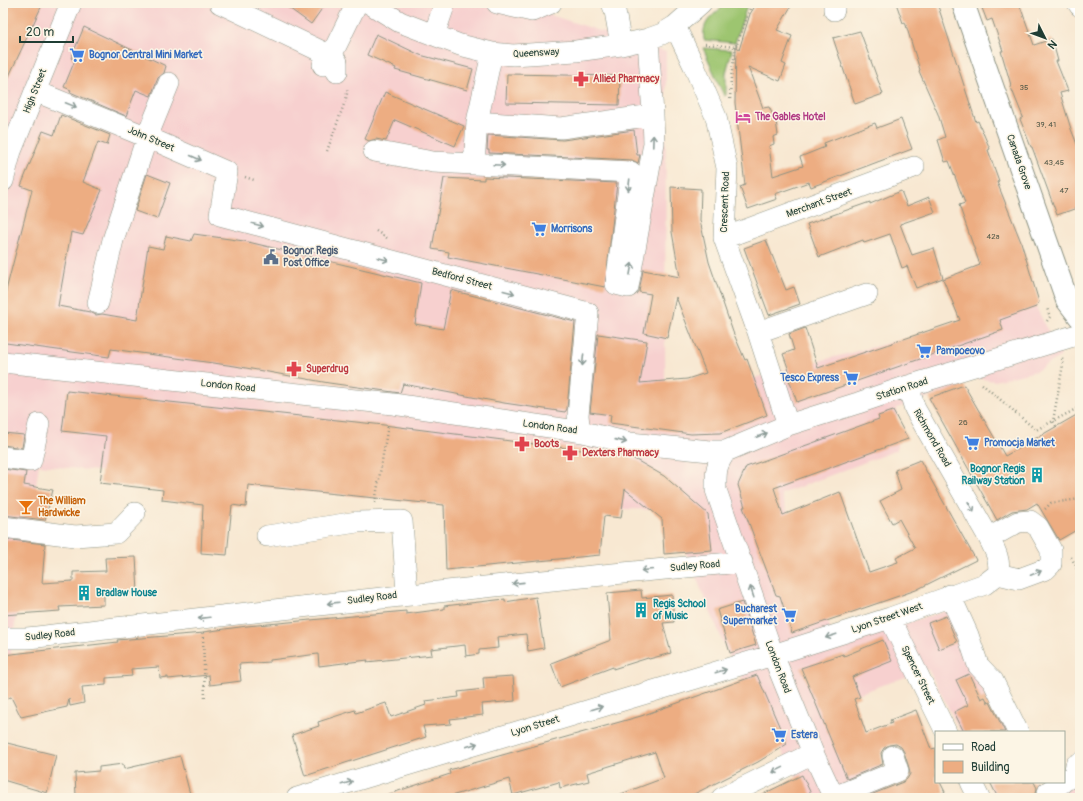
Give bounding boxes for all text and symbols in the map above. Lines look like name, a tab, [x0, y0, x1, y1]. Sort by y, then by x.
scale bar	[20, 18, 73, 44]
north arrow	[1025, 18, 1065, 58]
text: 20 m	[26, 25, 55, 40]
text: N	[1044, 37, 1059, 52]
supermarket icon: Bognor Central Mini Market	[68, 46, 86, 64]
street label: Queensway	[513, 46, 560, 60]
place label: Bognor Central Mini Market	[89, 49, 203, 61]
street label: High Street	[21, 66, 50, 115]
pharmacy icon: Allied Pharmacy	[572, 70, 590, 88]
place label: Allied Pharmacy	[593, 73, 660, 85]
house number: 35	[1020, 83, 1028, 92]
one-way arrow	[65, 102, 77, 110]
hotel icon: The Gables Hotel	[734, 108, 752, 126]
place label: The Gables Hotel	[754, 111, 826, 123]
house number: 39, 41	[1036, 120, 1056, 129]
street label: John Street	[126, 124, 177, 155]
street label: Canada Grove	[1004, 133, 1034, 191]
one-way arrow	[649, 135, 657, 148]
one-way arrow	[189, 155, 201, 162]
house number: 43,45	[1044, 158, 1064, 167]
one-way arrow	[492, 162, 505, 169]
street label: Crescent Road	[718, 171, 732, 233]
one-way arrow	[625, 178, 633, 191]
street label: Merchant Street	[785, 185, 854, 220]
house number: 47	[1060, 186, 1069, 195]
supermarket icon: Morrisons	[530, 220, 548, 238]
one-way arrow	[251, 222, 264, 229]
place label: Morrisons	[551, 223, 593, 235]
house number: 42a	[987, 232, 1000, 241]
place label: Bognor Regis Post Office	[283, 245, 339, 269]
public building icon: Bognor Regis Post Office	[262, 248, 280, 266]
one-way arrow	[376, 255, 389, 263]
one-way arrow	[628, 263, 636, 276]
street label: Bedford Street	[431, 265, 494, 293]
one-way arrow	[502, 289, 515, 296]
supermarket icon: Pampoeovo	[915, 342, 933, 360]
place label: Pampoeovo	[936, 345, 986, 357]
one-way arrow	[580, 354, 587, 367]
pharmacy icon: Superdrug	[285, 360, 303, 378]
place label: Superdrug	[306, 363, 348, 375]
supermarket icon: Tesco Express	[842, 369, 860, 387]
place label: Tesco Express	[779, 372, 840, 384]
street label: Station Road	[875, 375, 930, 403]
street label: London Road	[200, 377, 256, 395]
street label: Richmond Road	[911, 407, 953, 469]
street label: London Road	[522, 417, 578, 437]
house number: 26	[958, 418, 968, 427]
one-way arrow	[756, 431, 768, 439]
supermarket icon: Promocja Market	[963, 434, 981, 452]
pharmacy icon: Boots	[513, 435, 531, 453]
one-way arrow	[614, 437, 627, 445]
place label: Promocja Market	[984, 437, 1056, 449]
place label: Boots	[534, 438, 559, 450]
pharmacy icon: Dexters Pharmacy	[561, 444, 579, 462]
place label: Dexters Pharmacy	[582, 447, 659, 459]
place label: Bognor Regis Railway Station	[962, 463, 1026, 487]
building icon: Bognor Regis Railway Station	[1028, 466, 1046, 484]
place label: The William Hardwicke	[37, 495, 86, 519]
bar icon: The William Hardwicke	[17, 498, 35, 516]
one-way arrow	[967, 501, 975, 513]
street label: Sudley Road	[669, 558, 721, 574]
one-way arrow	[641, 567, 654, 574]
one-way arrow	[1029, 568, 1041, 576]
one-way arrow	[512, 579, 525, 587]
building icon: Bradlaw House	[75, 584, 93, 602]
one-way arrow	[747, 586, 755, 598]
place label: Bradlaw House	[96, 587, 158, 599]
street label: Sudley Road	[346, 589, 398, 607]
place label: Regis School of Music	[652, 598, 706, 622]
one-way arrow	[327, 599, 340, 607]
street label: Lyon Street West	[850, 600, 925, 636]
building icon: Regis School of Music	[632, 601, 650, 619]
place label: Bucharest Supermarket	[723, 603, 778, 627]
supermarket icon: Bucharest Supermarket	[780, 606, 798, 624]
one-way arrow	[198, 614, 211, 622]
street label: Sudley Road	[24, 626, 76, 644]
one-way arrow	[826, 633, 838, 641]
street label: London Road	[763, 639, 794, 695]
street label: Spencer Street	[899, 644, 938, 707]
one-way arrow	[714, 667, 727, 674]
one-way arrow	[590, 704, 603, 711]
street label: Lyon Street	[509, 713, 562, 739]
supermarket icon: Estera	[770, 726, 788, 744]
place label: Estera	[791, 729, 818, 741]
legend	[935, 731, 1065, 783]
text: Road	[971, 740, 996, 755]
one-way arrow	[465, 741, 478, 748]
text: Building	[971, 760, 1010, 775]
one-way arrow	[772, 767, 784, 774]
one-way arrow	[341, 779, 354, 786]

